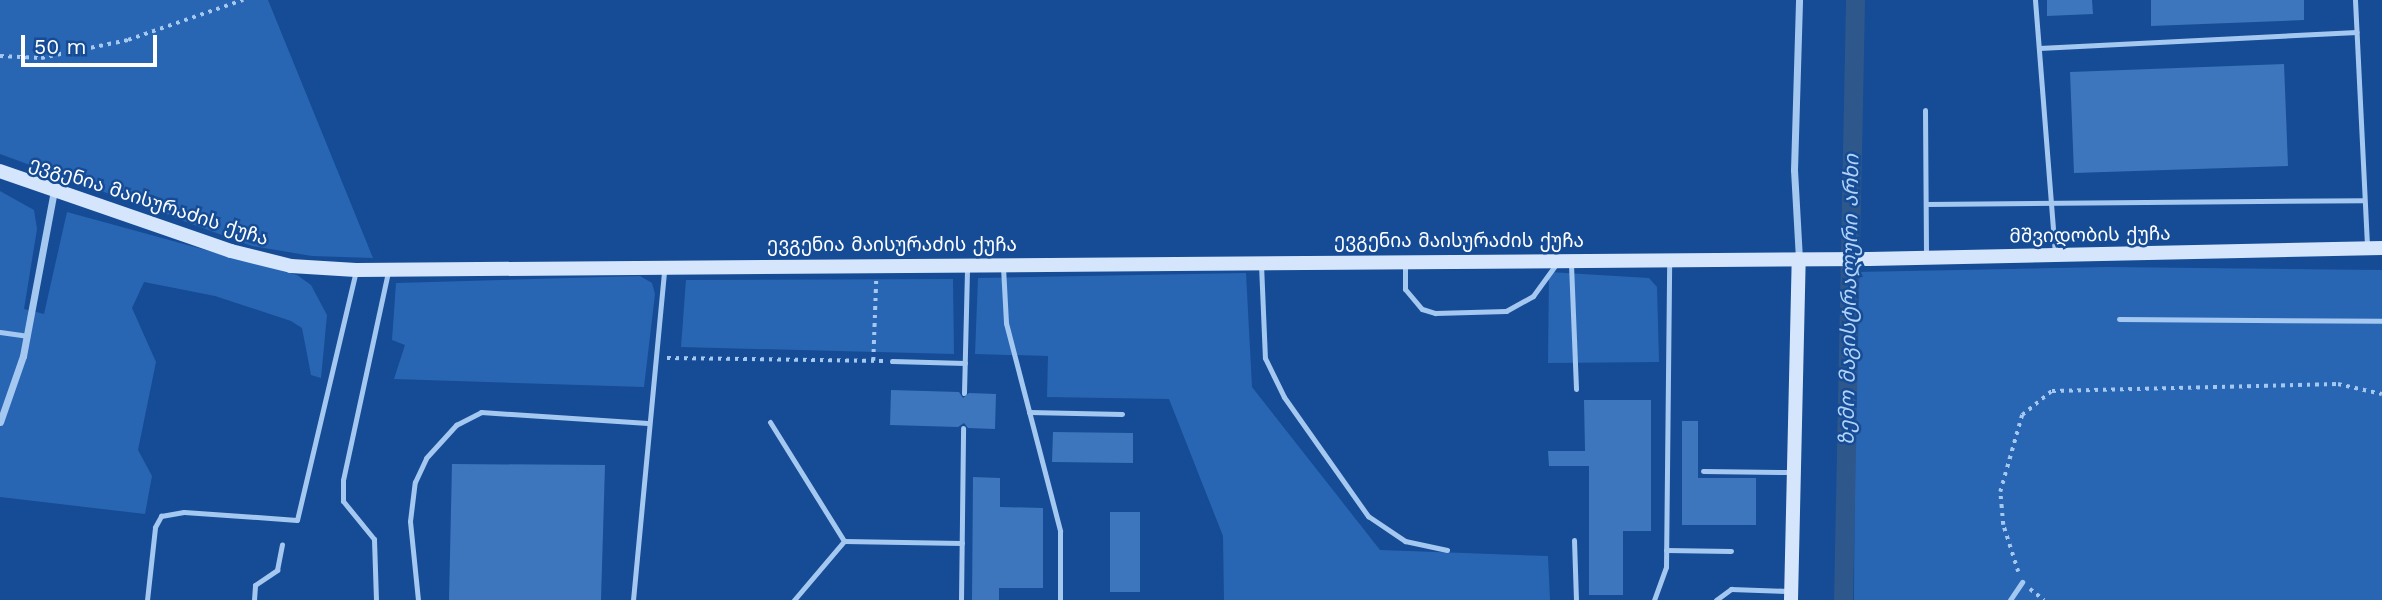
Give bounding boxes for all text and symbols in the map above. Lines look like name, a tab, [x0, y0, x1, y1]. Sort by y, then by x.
scale bar	[24, 21, 161, 65]
text: 50 m	[34, 34, 86, 59]
street label: ევგენია მაისურაძის ქუჩა	[27, 152, 271, 250]
water label: ზემო მაგისტრალური არხი	[1834, 154, 1864, 446]
street label: მშვიდობის ქუჩა	[2009, 222, 2171, 248]
street label: ევგენია მაისურაძის ქუჩა	[1334, 230, 1584, 252]
street label: ევგენია მაისურაძის ქუჩა	[767, 234, 1017, 256]

